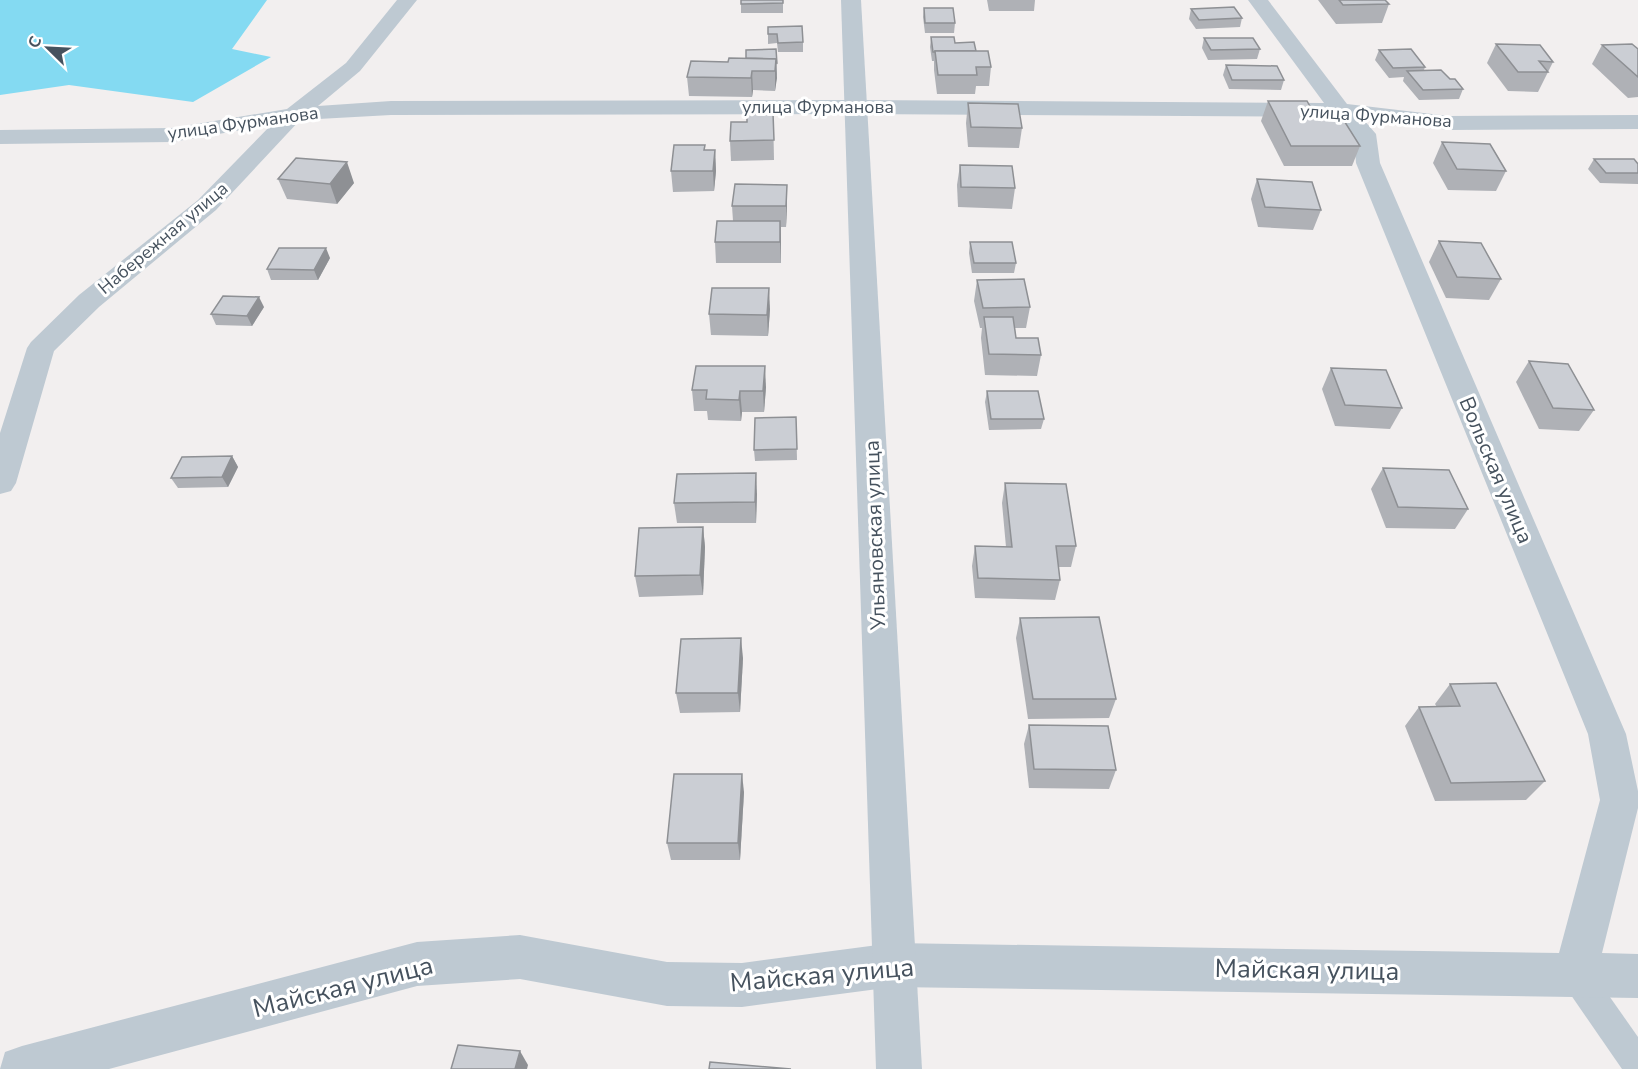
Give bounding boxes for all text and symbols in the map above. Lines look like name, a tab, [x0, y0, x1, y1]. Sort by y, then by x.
north arrow	[18, 18, 78, 78]
text: С	[23, 33, 48, 52]
street label: улица Фурманова	[742, 95, 894, 119]
street label: улица Фурманова	[1299, 99, 1453, 133]
street label: улица Фурманова	[166, 101, 320, 145]
street label: Набережная улица	[93, 177, 233, 299]
street label: Вольская улица	[1452, 392, 1540, 548]
street label: Ульяновская улица	[858, 440, 892, 631]
street label: Майская улица	[249, 948, 437, 1026]
street label: Майская улица	[729, 950, 915, 1000]
street label: Майская улица	[1214, 951, 1400, 989]

